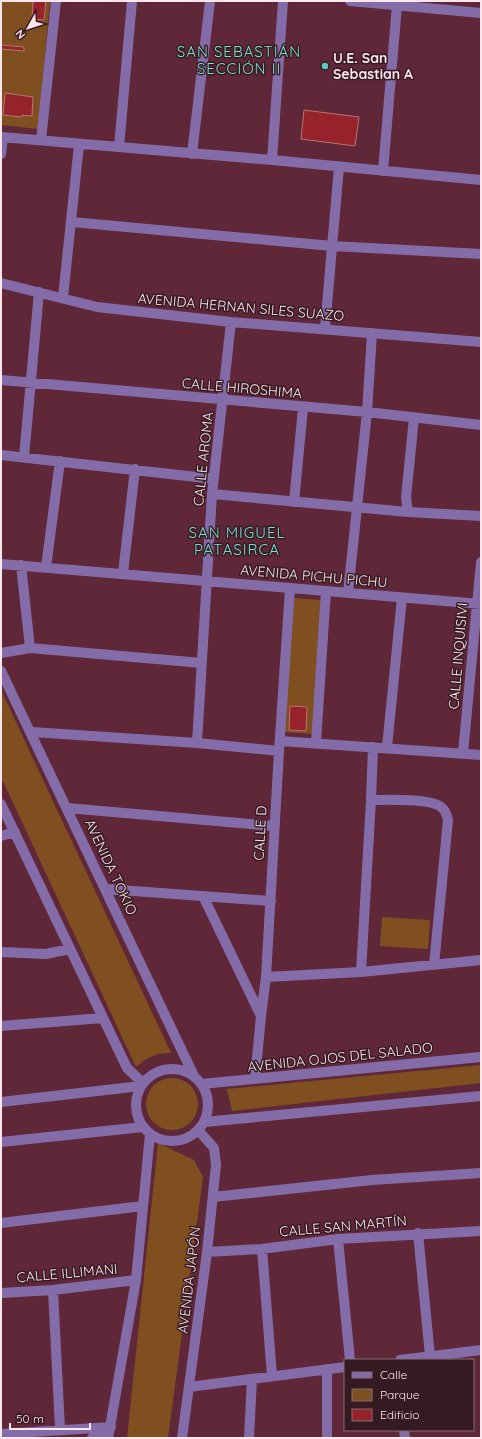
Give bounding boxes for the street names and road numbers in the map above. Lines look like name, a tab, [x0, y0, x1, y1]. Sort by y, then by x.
street label: AVENIDA HERNAN SILES SUAZO	[137, 289, 345, 325]
street label: CALLE HIROSHIMA	[181, 374, 303, 402]
street label: CALLE AROMA	[189, 411, 217, 507]
street label: AVENIDA PICHU PICHU	[240, 561, 388, 591]
street label: CALLE INQUISIVI	[444, 602, 472, 710]
street label: CALLE D	[250, 805, 270, 861]
street label: AVENIDA TOKIO	[81, 816, 141, 918]
street label: AVENIDA OJOS DEL SALADO	[247, 1038, 434, 1076]
street label: CALLE SAN MARTÍN	[279, 1211, 407, 1241]
street label: AVENIDA JAPÓN	[174, 1225, 204, 1335]
street label: CALLE ILLIMANI	[16, 1260, 118, 1286]

